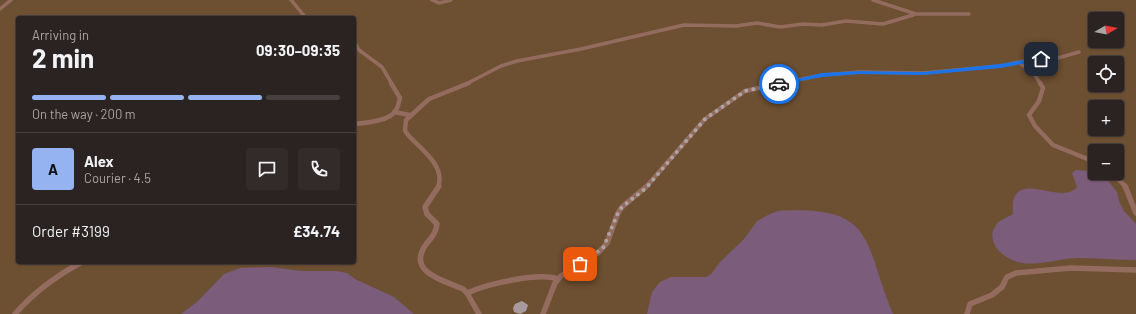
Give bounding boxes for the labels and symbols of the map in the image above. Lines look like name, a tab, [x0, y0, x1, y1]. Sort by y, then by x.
north arrow	[1088, 12, 1124, 48]
pin	[1024, 42, 1058, 76]
courier	[759, 64, 799, 104]
pin	[563, 247, 597, 281]

